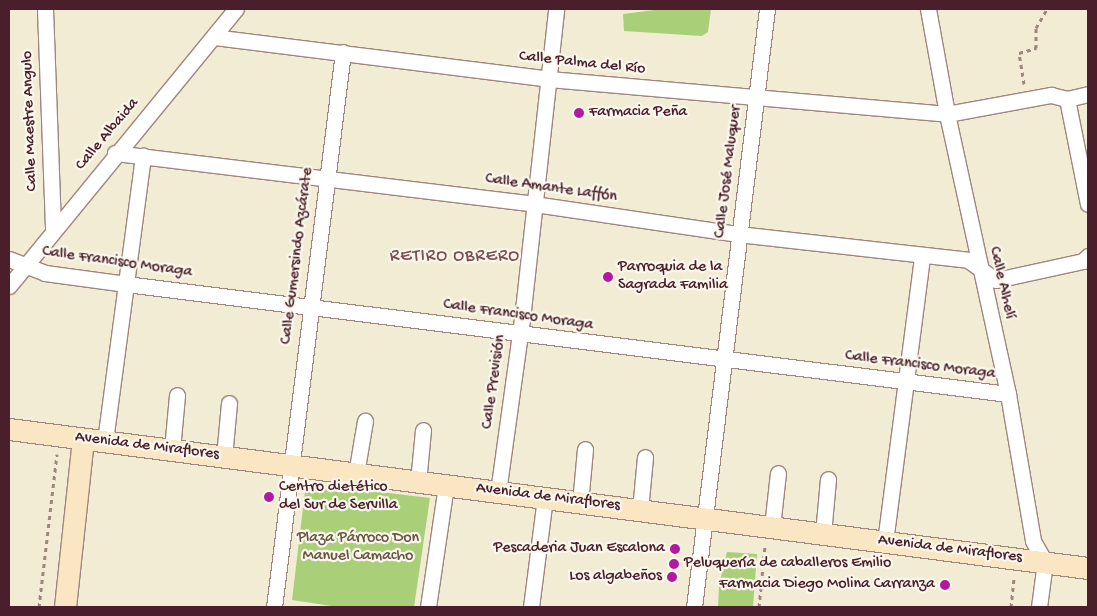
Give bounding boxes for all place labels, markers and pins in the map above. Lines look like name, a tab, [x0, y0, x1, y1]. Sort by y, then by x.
place label: Farmacia Peña	[589, 103, 687, 123]
marker: Farmacia Peña	[573, 107, 585, 119]
place label: Parroquia de la Sagrada Familia	[618, 258, 728, 296]
marker: Parroquia de la Sagrada Familia	[602, 271, 614, 283]
place label: Centro dietético del Sur de Servilla	[279, 478, 398, 516]
marker: Centro dietético del Sur de Servilla	[263, 491, 275, 503]
place label: Pescaderia Juan Escalona	[494, 539, 665, 559]
marker: Pescaderia Juan Escalona	[669, 543, 681, 555]
place label: Peluquería de caballeros Emilio	[684, 554, 891, 574]
marker: Peluquería de caballeros Emilio	[668, 558, 680, 570]
place label: Los algabeños	[569, 567, 662, 587]
marker: Los algabeños	[666, 571, 678, 583]
place label: Farmacia Diego Molina Carranza	[719, 575, 935, 595]
marker: Farmacia Diego Molina Carranza	[939, 579, 951, 591]

